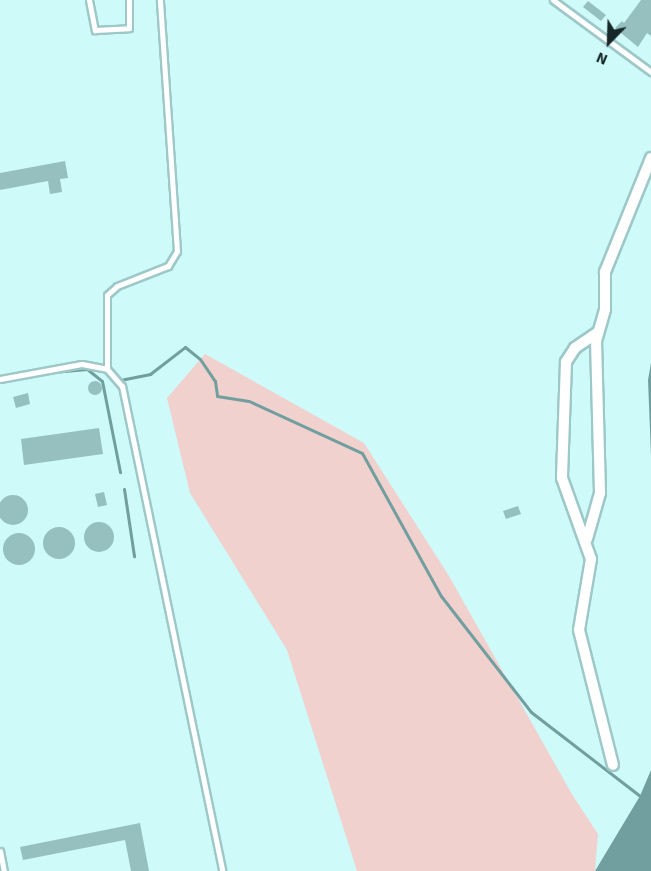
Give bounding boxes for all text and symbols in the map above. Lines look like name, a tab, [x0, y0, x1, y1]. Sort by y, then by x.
north arrow	[579, 12, 639, 72]
text: N	[593, 46, 611, 71]

